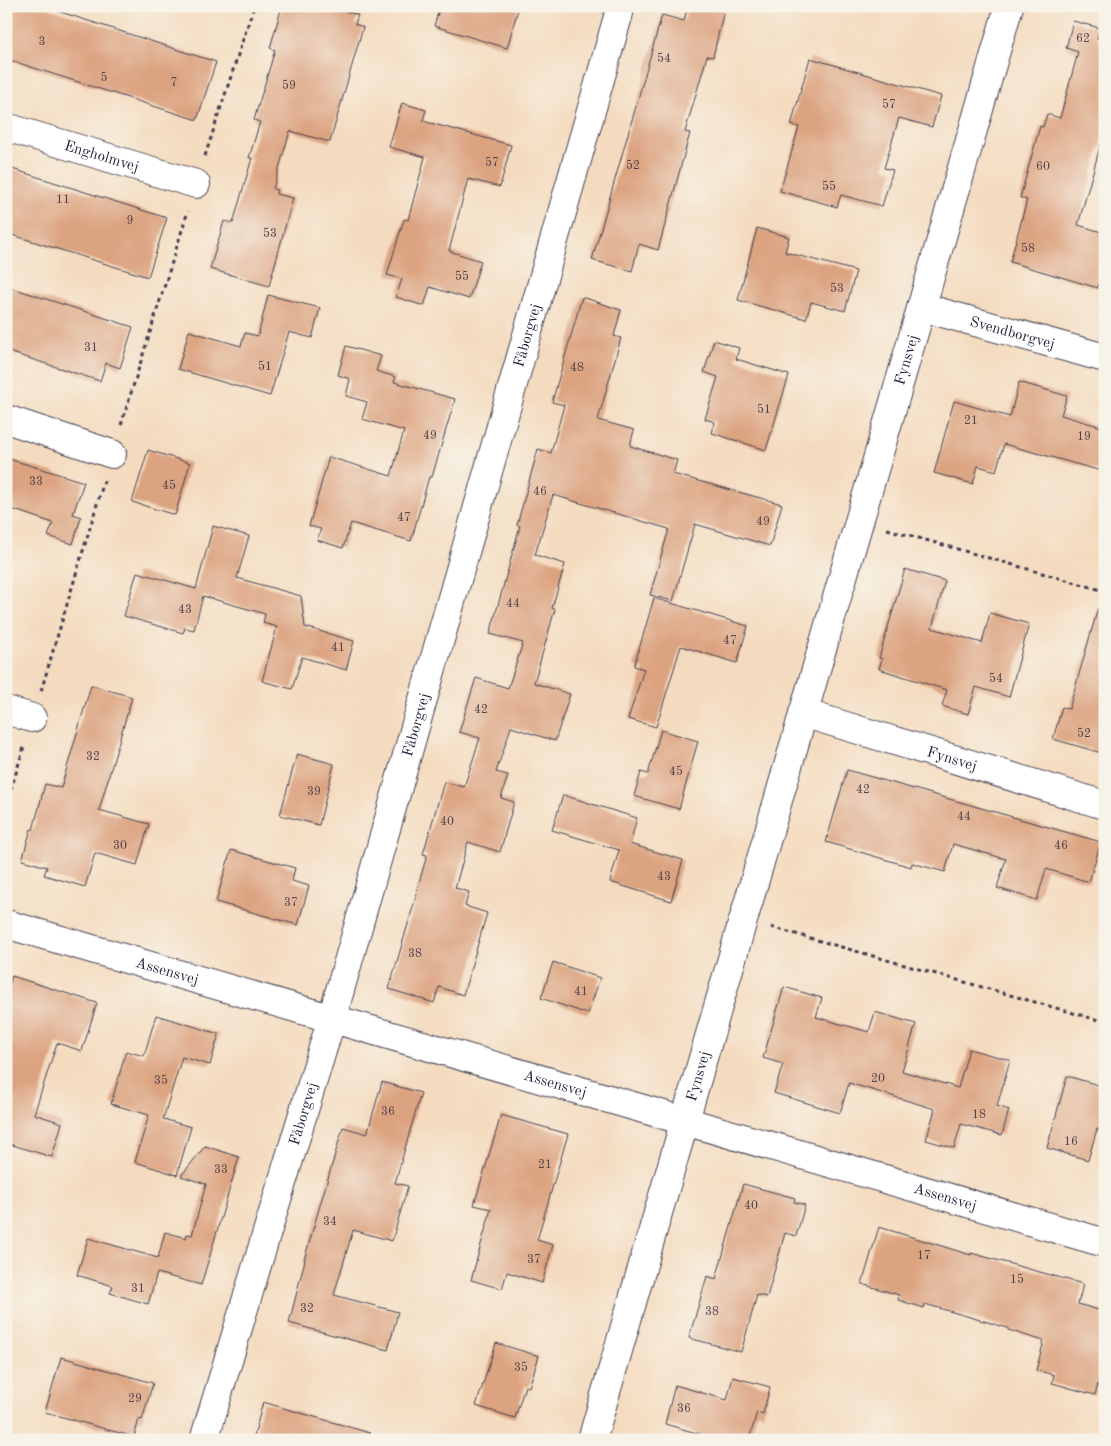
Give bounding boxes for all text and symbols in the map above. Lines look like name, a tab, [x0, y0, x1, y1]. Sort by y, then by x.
house number: 62	[1076, 33, 1090, 45]
house number: 3	[39, 36, 45, 48]
house number: 54	[657, 52, 671, 65]
house number: 5	[101, 71, 108, 84]
house number: 7	[171, 77, 177, 89]
house number: 59	[282, 79, 296, 92]
house number: 57	[882, 98, 896, 111]
street label: Engholmvej	[62, 139, 140, 175]
house number: 57	[485, 156, 499, 169]
house number: 52	[626, 159, 640, 172]
house number: 60	[1036, 161, 1050, 173]
house number: 55	[822, 180, 836, 193]
house number: 11	[56, 194, 70, 206]
house number: 9	[127, 215, 133, 227]
house number: 53	[263, 227, 277, 240]
house number: 58	[1021, 242, 1035, 255]
house number: 55	[455, 270, 469, 283]
house number: 53	[830, 282, 844, 295]
street label: Fåborgvej	[512, 302, 545, 369]
street label: Svendborgvej	[968, 315, 1056, 353]
street label: Fynsvej	[893, 333, 922, 387]
house number: 31	[84, 342, 98, 354]
house number: 51	[258, 360, 272, 373]
house number: 48	[570, 362, 584, 374]
house number: 51	[757, 403, 771, 416]
house number: 21	[964, 415, 978, 427]
house number: 49	[423, 430, 437, 442]
house number: 19	[1077, 431, 1091, 443]
house number: 33	[29, 476, 43, 488]
house number: 45	[162, 479, 176, 492]
house number: 46	[533, 486, 547, 498]
house number: 47	[397, 512, 411, 524]
house number: 49	[756, 516, 770, 528]
house number: 44	[506, 598, 520, 610]
house number: 43	[178, 604, 192, 616]
house number: 47	[723, 635, 737, 647]
house number: 41	[331, 642, 345, 654]
house number: 54	[989, 672, 1003, 685]
street label: Fåborgvej	[401, 692, 433, 759]
house number: 42	[474, 704, 488, 716]
house number: 52	[1077, 727, 1091, 740]
street label: Fynsvej	[925, 745, 979, 775]
house number: 32	[86, 751, 100, 763]
house number: 45	[669, 765, 683, 778]
house number: 42	[856, 784, 870, 796]
house number: 39	[307, 786, 321, 798]
house number: 44	[957, 811, 971, 823]
house number: 40	[440, 816, 454, 828]
house number: 30	[113, 840, 127, 852]
house number: 46	[1054, 840, 1068, 852]
house number: 43	[657, 871, 671, 883]
house number: 37	[284, 897, 298, 909]
house number: 38	[408, 948, 422, 960]
street label: Assensvej	[134, 956, 200, 989]
house number: 41	[574, 986, 588, 998]
street label: Fynsvej	[685, 1050, 714, 1103]
street label: Assensvej	[522, 1069, 588, 1101]
house number: 20	[871, 1073, 885, 1085]
house number: 35	[154, 1074, 168, 1087]
street label: Fåborgvej	[288, 1081, 321, 1147]
house number: 36	[381, 1106, 395, 1118]
house number: 18	[972, 1109, 986, 1121]
house number: 16	[1064, 1136, 1078, 1148]
house number: 21	[538, 1159, 552, 1171]
house number: 33	[214, 1164, 228, 1176]
street label: Assensvej	[912, 1182, 978, 1214]
house number: 40	[744, 1200, 758, 1212]
house number: 34	[323, 1216, 337, 1228]
house number: 17	[917, 1250, 931, 1262]
house number: 37	[527, 1254, 541, 1266]
house number: 15	[1010, 1273, 1024, 1286]
house number: 31	[131, 1283, 145, 1295]
house number: 32	[300, 1303, 314, 1315]
house number: 38	[705, 1306, 719, 1318]
house number: 35	[514, 1361, 528, 1374]
house number: 29	[128, 1393, 142, 1405]
house number: 36	[677, 1403, 691, 1415]

